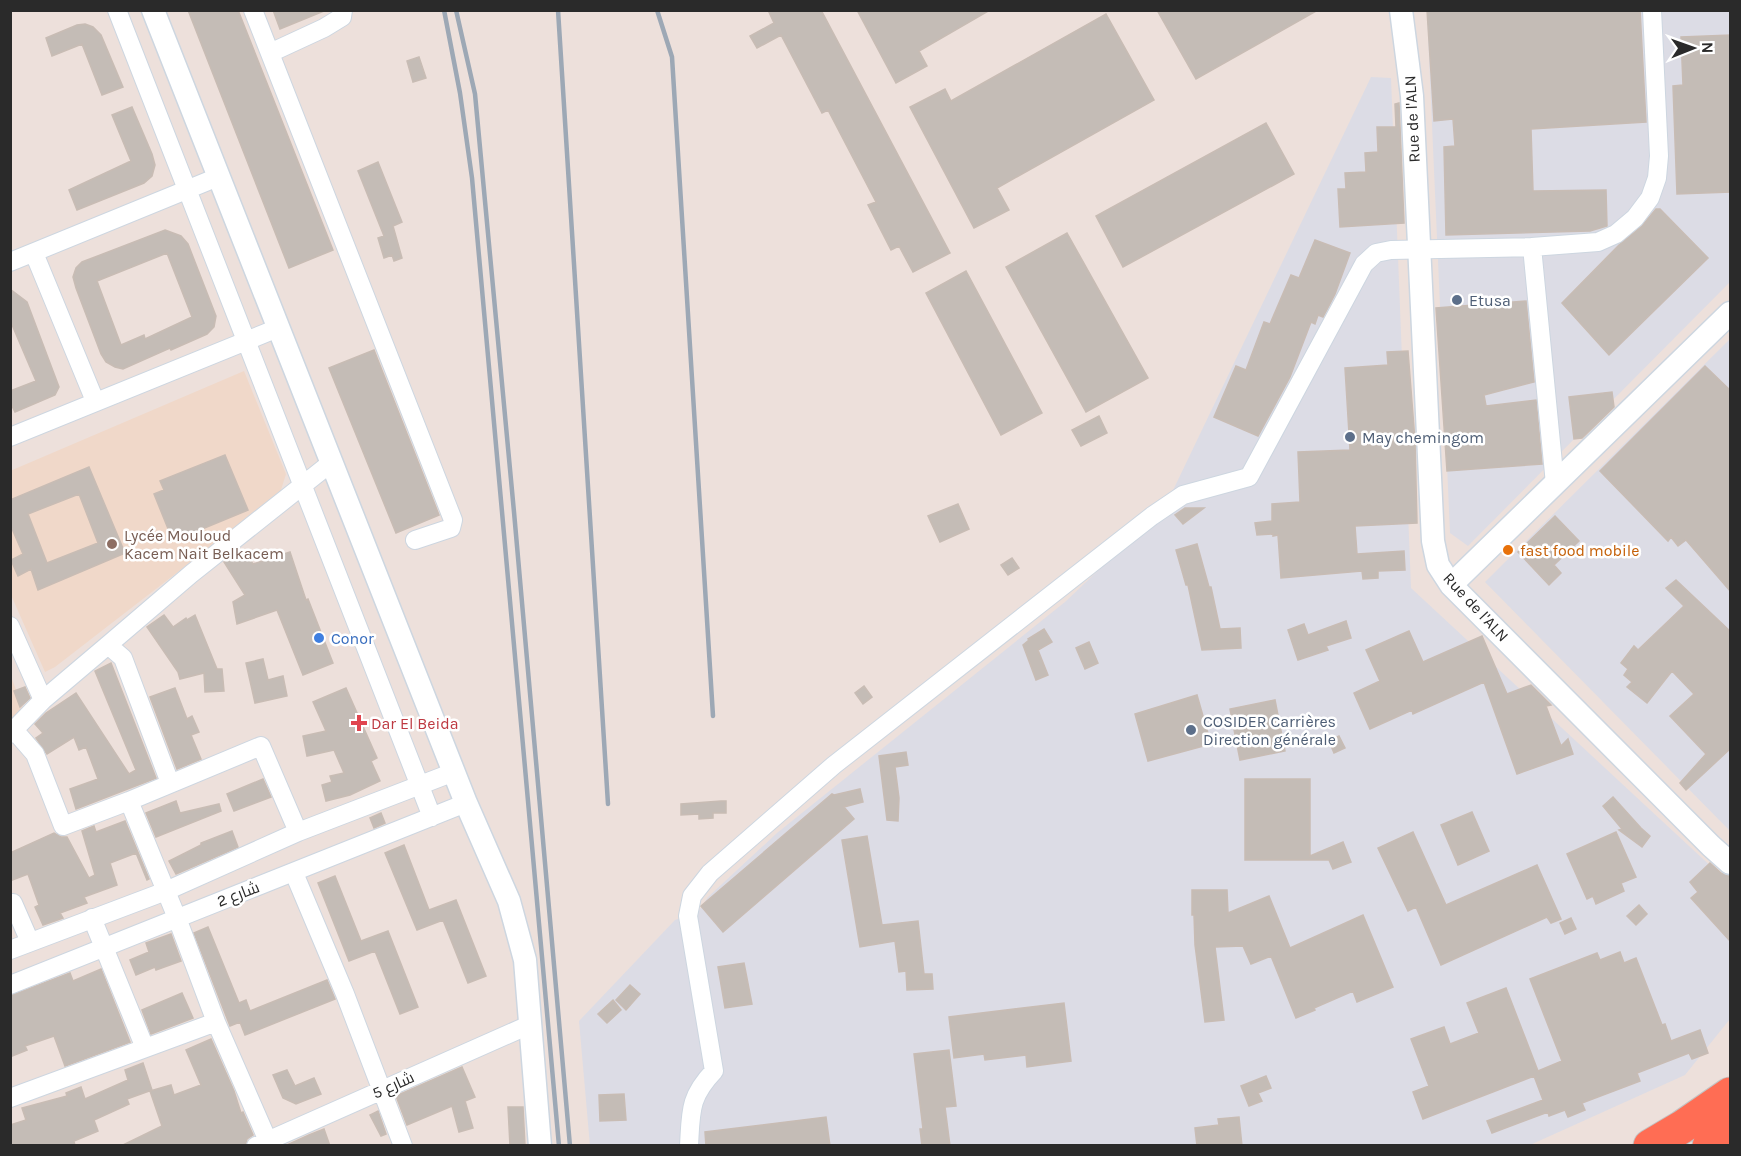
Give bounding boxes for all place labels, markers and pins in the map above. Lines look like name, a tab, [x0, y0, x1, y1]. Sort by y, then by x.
place label: Etusa	[1469, 291, 1511, 310]
marker: Etusa	[1450, 293, 1464, 307]
place label: May chemingom	[1362, 428, 1484, 447]
marker: May chemingom	[1343, 430, 1357, 444]
place label: Lycée Mouloud Kacem Nait Belkacem	[124, 526, 284, 563]
marker: Lycée Mouloud Kacem Nait Belkacem	[105, 537, 119, 551]
place label: fast food mobile	[1520, 541, 1639, 560]
marker: fast food mobile	[1501, 543, 1515, 557]
place label: Conor	[331, 629, 374, 648]
marker: Conor	[312, 631, 326, 645]
place label: COSIDER Carrières Direction générale	[1203, 712, 1336, 749]
place label: Dar El Beida	[371, 714, 458, 733]
marker: Dar El Beida	[352, 716, 366, 730]
marker: COSIDER Carrières Direction générale	[1184, 723, 1198, 737]

